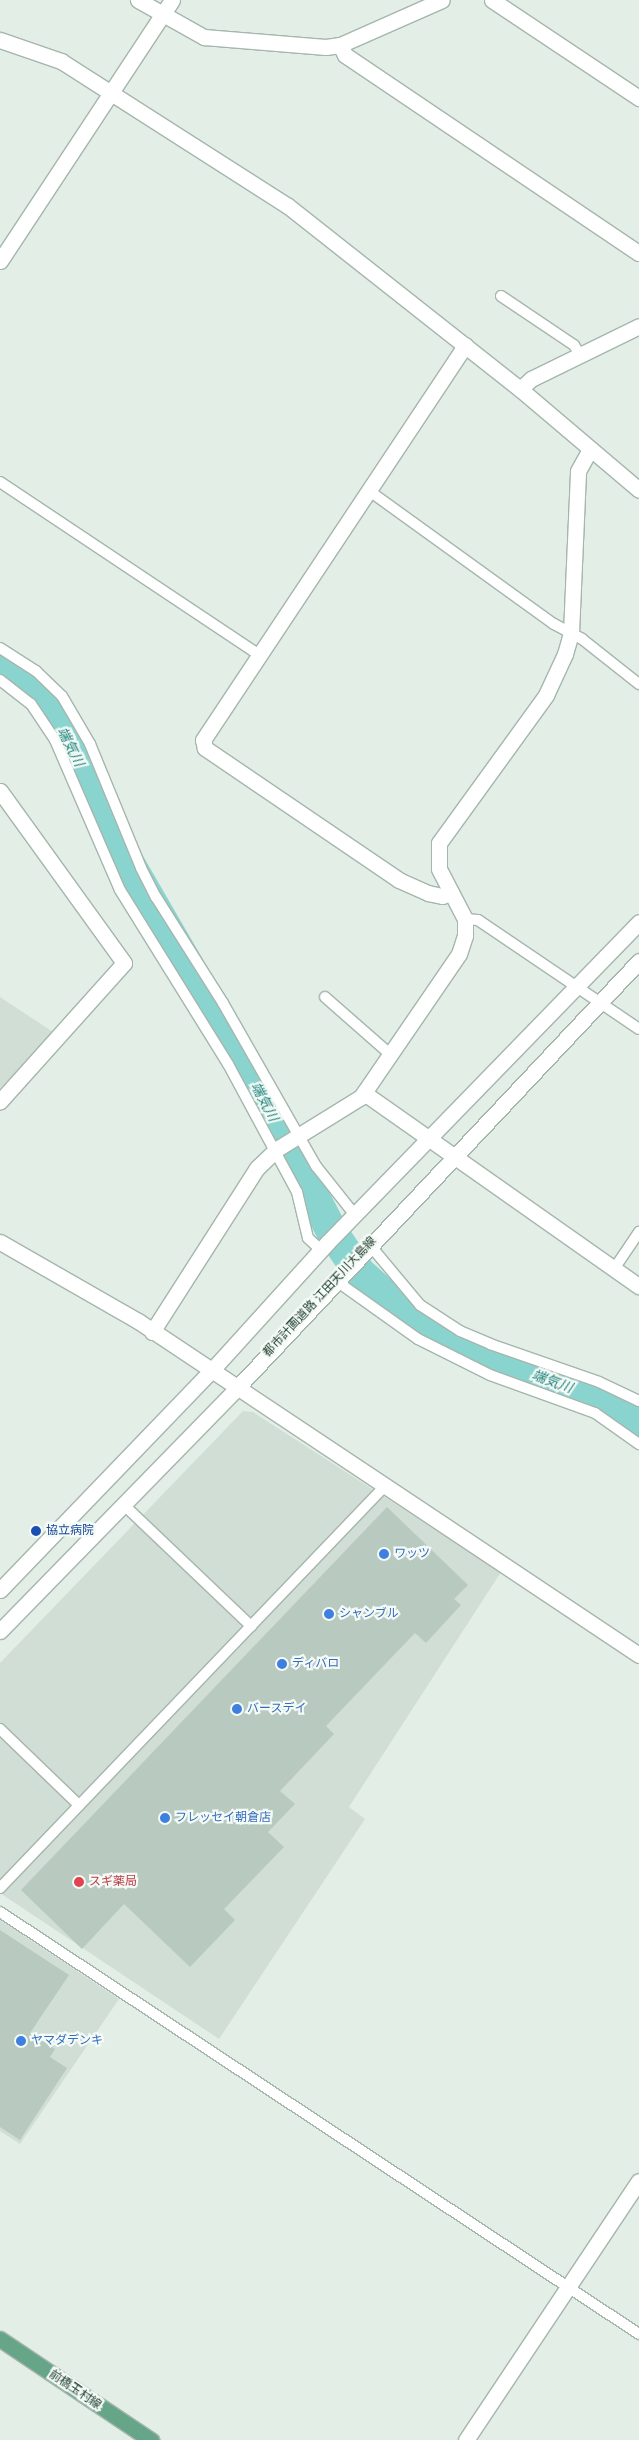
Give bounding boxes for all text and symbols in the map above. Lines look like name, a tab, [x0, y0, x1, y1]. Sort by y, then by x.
water label: 端気川	[53, 724, 87, 770]
water label: 端気川	[247, 1080, 281, 1124]
street label: 都市計画道路 江田天川大島線	[260, 1234, 380, 1360]
water label: 端気川	[529, 1367, 575, 1397]
place label: 協立病院	[46, 1524, 94, 1538]
marker: 協立病院	[30, 1525, 42, 1537]
place label: ワッツ	[394, 1547, 430, 1561]
marker: ワッツ	[378, 1548, 390, 1560]
place label: シャンブル	[339, 1607, 399, 1621]
marker: シャンブル	[323, 1608, 335, 1620]
place label: ディバロ	[292, 1657, 340, 1671]
marker: ディバロ	[276, 1658, 288, 1670]
place label: バースデイ	[247, 1702, 307, 1716]
marker: バースデイ	[231, 1703, 243, 1715]
place label: フレッセイ朝倉店	[175, 1811, 271, 1825]
marker: フレッセイ朝倉店	[159, 1812, 171, 1824]
place label: スギ薬局	[89, 1875, 137, 1889]
marker: スギ薬局	[73, 1876, 85, 1888]
place label: ヤマダデンキ	[31, 2034, 103, 2048]
marker: ヤマダデンキ	[15, 2035, 27, 2047]
street label: 前橋玉村線	[46, 2367, 104, 2413]

